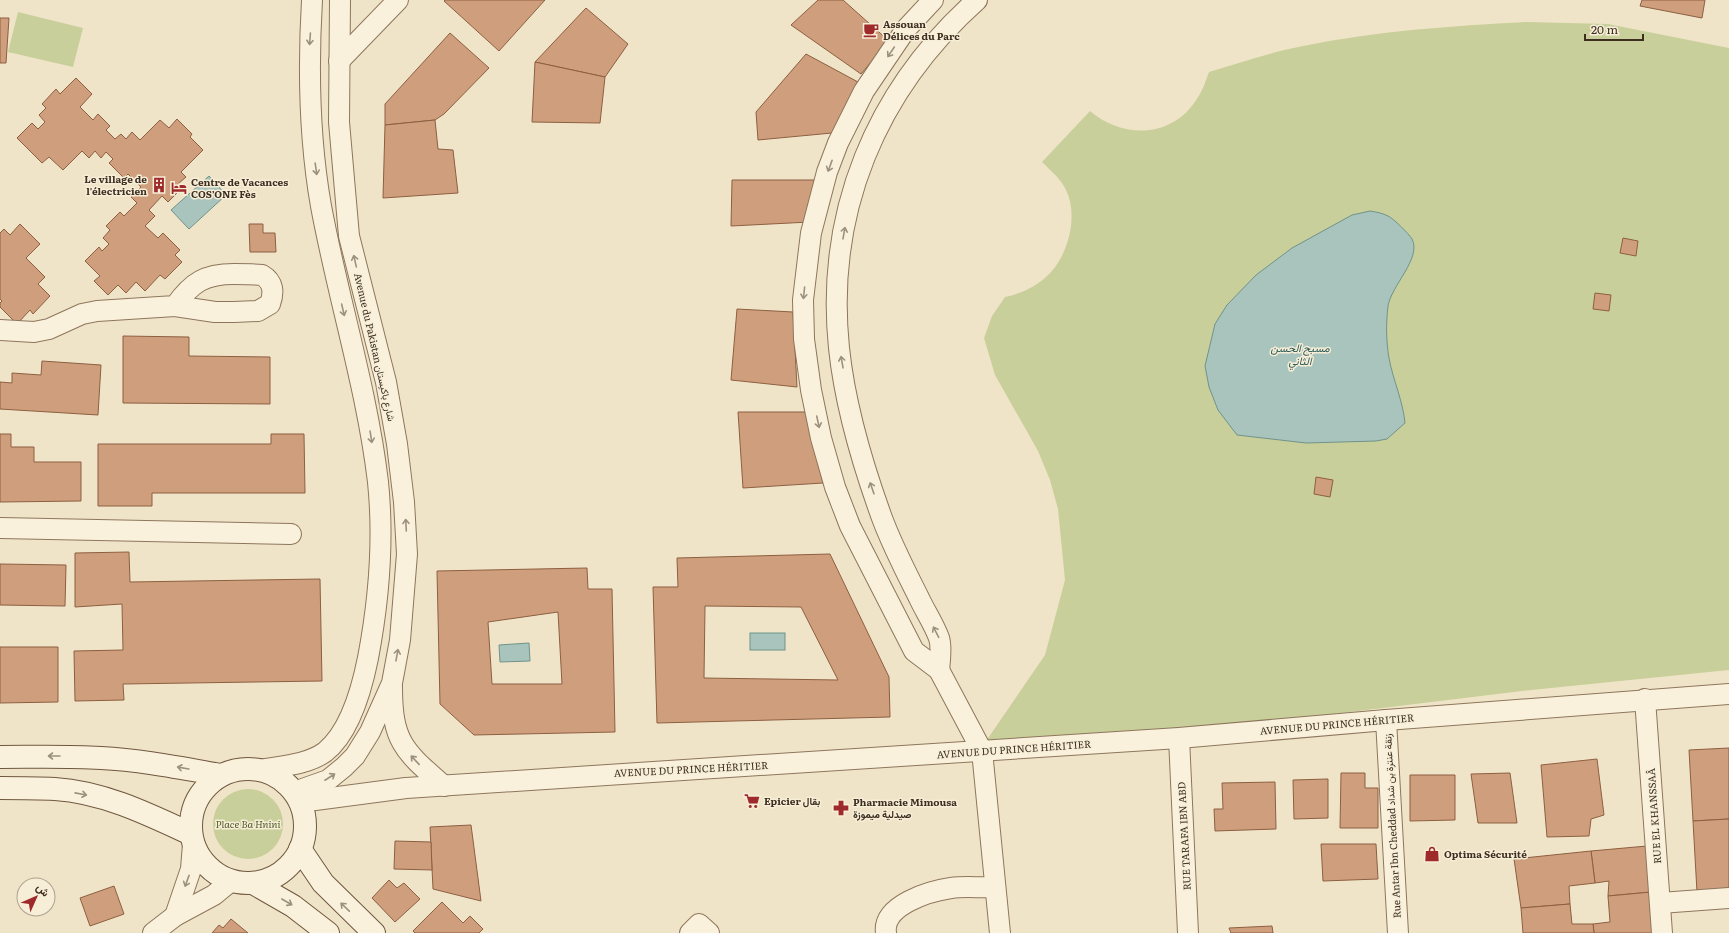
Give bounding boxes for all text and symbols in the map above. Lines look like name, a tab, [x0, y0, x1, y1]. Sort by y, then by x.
place label: Assouan Délices du Parc	[883, 16, 960, 43]
scale bar	[1585, 16, 1643, 42]
text: 20 m	[1591, 20, 1618, 38]
cafe icon: Assouan Délices du Parc	[862, 21, 880, 39]
one-way arrow	[306, 32, 313, 45]
one-way arrow	[887, 46, 895, 57]
one-way arrow	[825, 160, 833, 172]
one-way arrow	[312, 162, 320, 175]
place label: Le village de l'électricien	[84, 171, 147, 198]
place label: Centre de Vacances COS’ONE Fès	[191, 174, 288, 201]
building icon: Le village de l'électricien	[150, 176, 168, 194]
hotel icon: Centre de Vacances COS’ONE Fès	[170, 179, 188, 197]
one-way arrow	[840, 227, 848, 240]
one-way arrow	[351, 254, 358, 267]
street label: Avenue du Pakistan شارع باكيستان	[351, 271, 400, 423]
one-way arrow	[800, 286, 808, 299]
one-way arrow	[340, 303, 348, 316]
water label: مسبح الحسن الثاني	[1270, 339, 1330, 370]
one-way arrow	[837, 356, 845, 369]
one-way arrow	[814, 415, 822, 428]
one-way arrow	[367, 430, 375, 443]
one-way arrow	[868, 482, 875, 495]
one-way arrow	[402, 519, 409, 532]
one-way arrow	[932, 627, 939, 639]
one-way arrow	[394, 649, 402, 662]
street label: AVENUE DU PRINCE HÉRITIER	[1259, 709, 1415, 738]
street label: Rue Antar Ibn Cheddad زنقة عنترة بن شداد	[1379, 733, 1404, 919]
street label: AVENUE DU PRINCE HÉRITIER	[936, 736, 1092, 761]
one-way arrow	[48, 752, 61, 760]
one-way arrow	[410, 755, 419, 765]
street label: AVENUE DU PRINCE HÉRITIER	[613, 757, 769, 780]
one-way arrow	[177, 764, 190, 772]
street label: RUE EL KHANSSAÂ	[1643, 767, 1664, 864]
one-way arrow	[324, 773, 336, 781]
street label: RUE TARAFA IBN ABD	[1173, 781, 1194, 891]
one-way arrow	[74, 790, 87, 798]
supermarket icon: Epicier بقال	[743, 792, 761, 810]
place label: Epicier بقال	[764, 793, 820, 808]
place label: Pharmacie Mimousa صيدلية ميموزة	[853, 794, 957, 821]
pharmacy icon: Pharmacie Mimousa صيدلية ميموزة	[832, 799, 850, 817]
park label: Place Ba Hnini	[216, 816, 280, 831]
shop icon: Optima Sécurité	[1423, 845, 1441, 863]
place label: Optima Sécurité	[1444, 846, 1527, 861]
one-way arrow	[183, 874, 190, 887]
north arrow	[16, 877, 56, 917]
text: ش	[33, 879, 54, 900]
one-way arrow	[280, 899, 292, 907]
one-way arrow	[340, 902, 350, 911]

